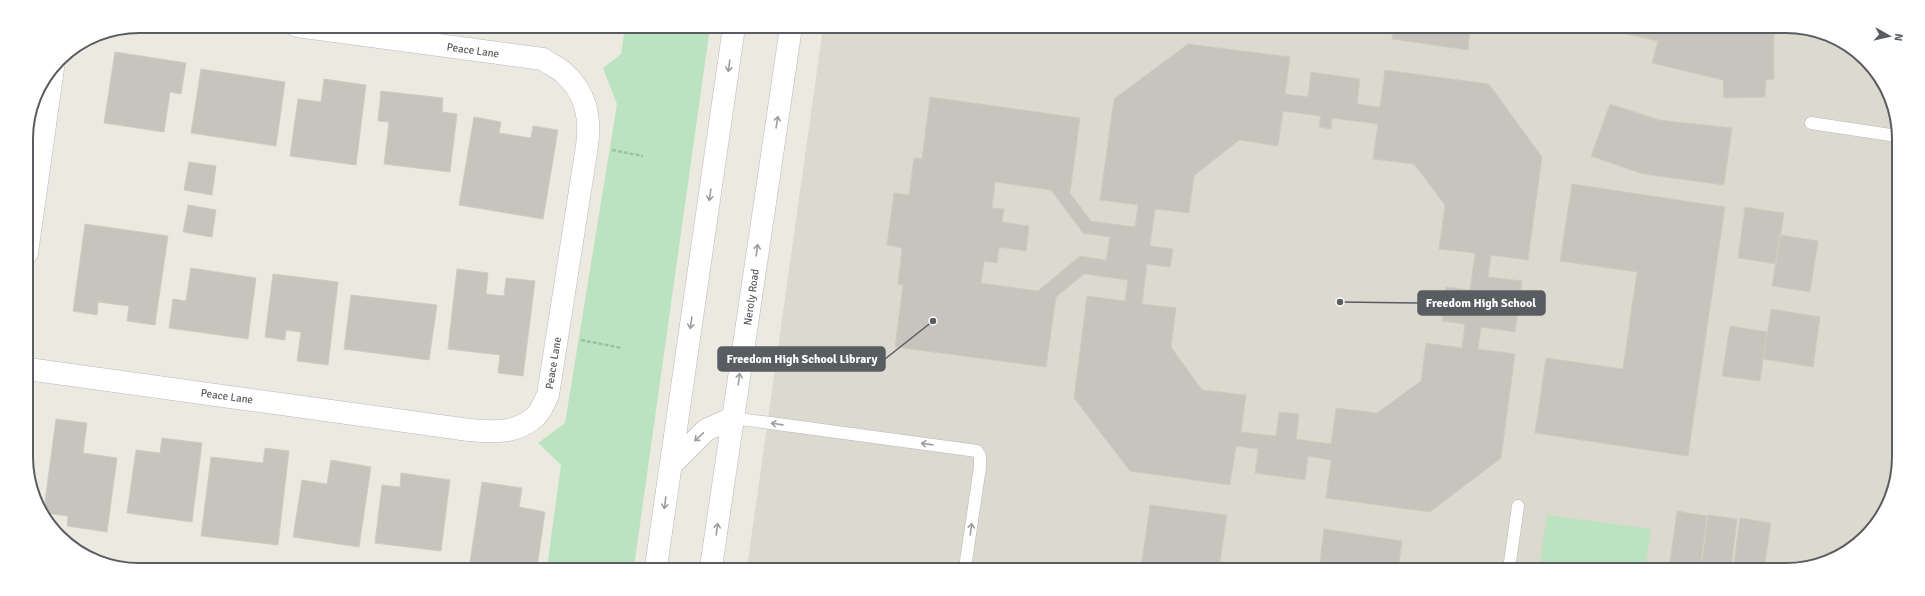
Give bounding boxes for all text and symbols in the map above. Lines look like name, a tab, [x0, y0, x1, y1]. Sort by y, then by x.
north arrow	[1869, 16, 1909, 56]
text: N	[1891, 33, 1905, 42]
street label: Peace Lane	[446, 40, 500, 61]
one-way arrow	[725, 59, 733, 72]
one-way arrow	[773, 116, 781, 129]
one-way arrow	[706, 188, 714, 201]
one-way arrow	[754, 244, 762, 257]
street label: Neroly Road	[741, 268, 762, 326]
callout: Freedom High School	[1418, 291, 1545, 315]
text: Freedom High School	[1426, 296, 1536, 311]
one-way arrow	[687, 316, 695, 329]
street label: Peace Lane	[543, 336, 564, 390]
callout: Freedom High School Library	[718, 347, 885, 371]
text: Freedom High School Library	[727, 352, 878, 367]
one-way arrow	[735, 373, 743, 386]
street label: Peace Lane	[200, 386, 254, 407]
one-way arrow	[771, 420, 784, 427]
one-way arrow	[694, 432, 704, 442]
one-way arrow	[921, 440, 934, 448]
one-way arrow	[661, 496, 669, 509]
one-way arrow	[713, 523, 721, 536]
one-way arrow	[967, 523, 975, 536]

